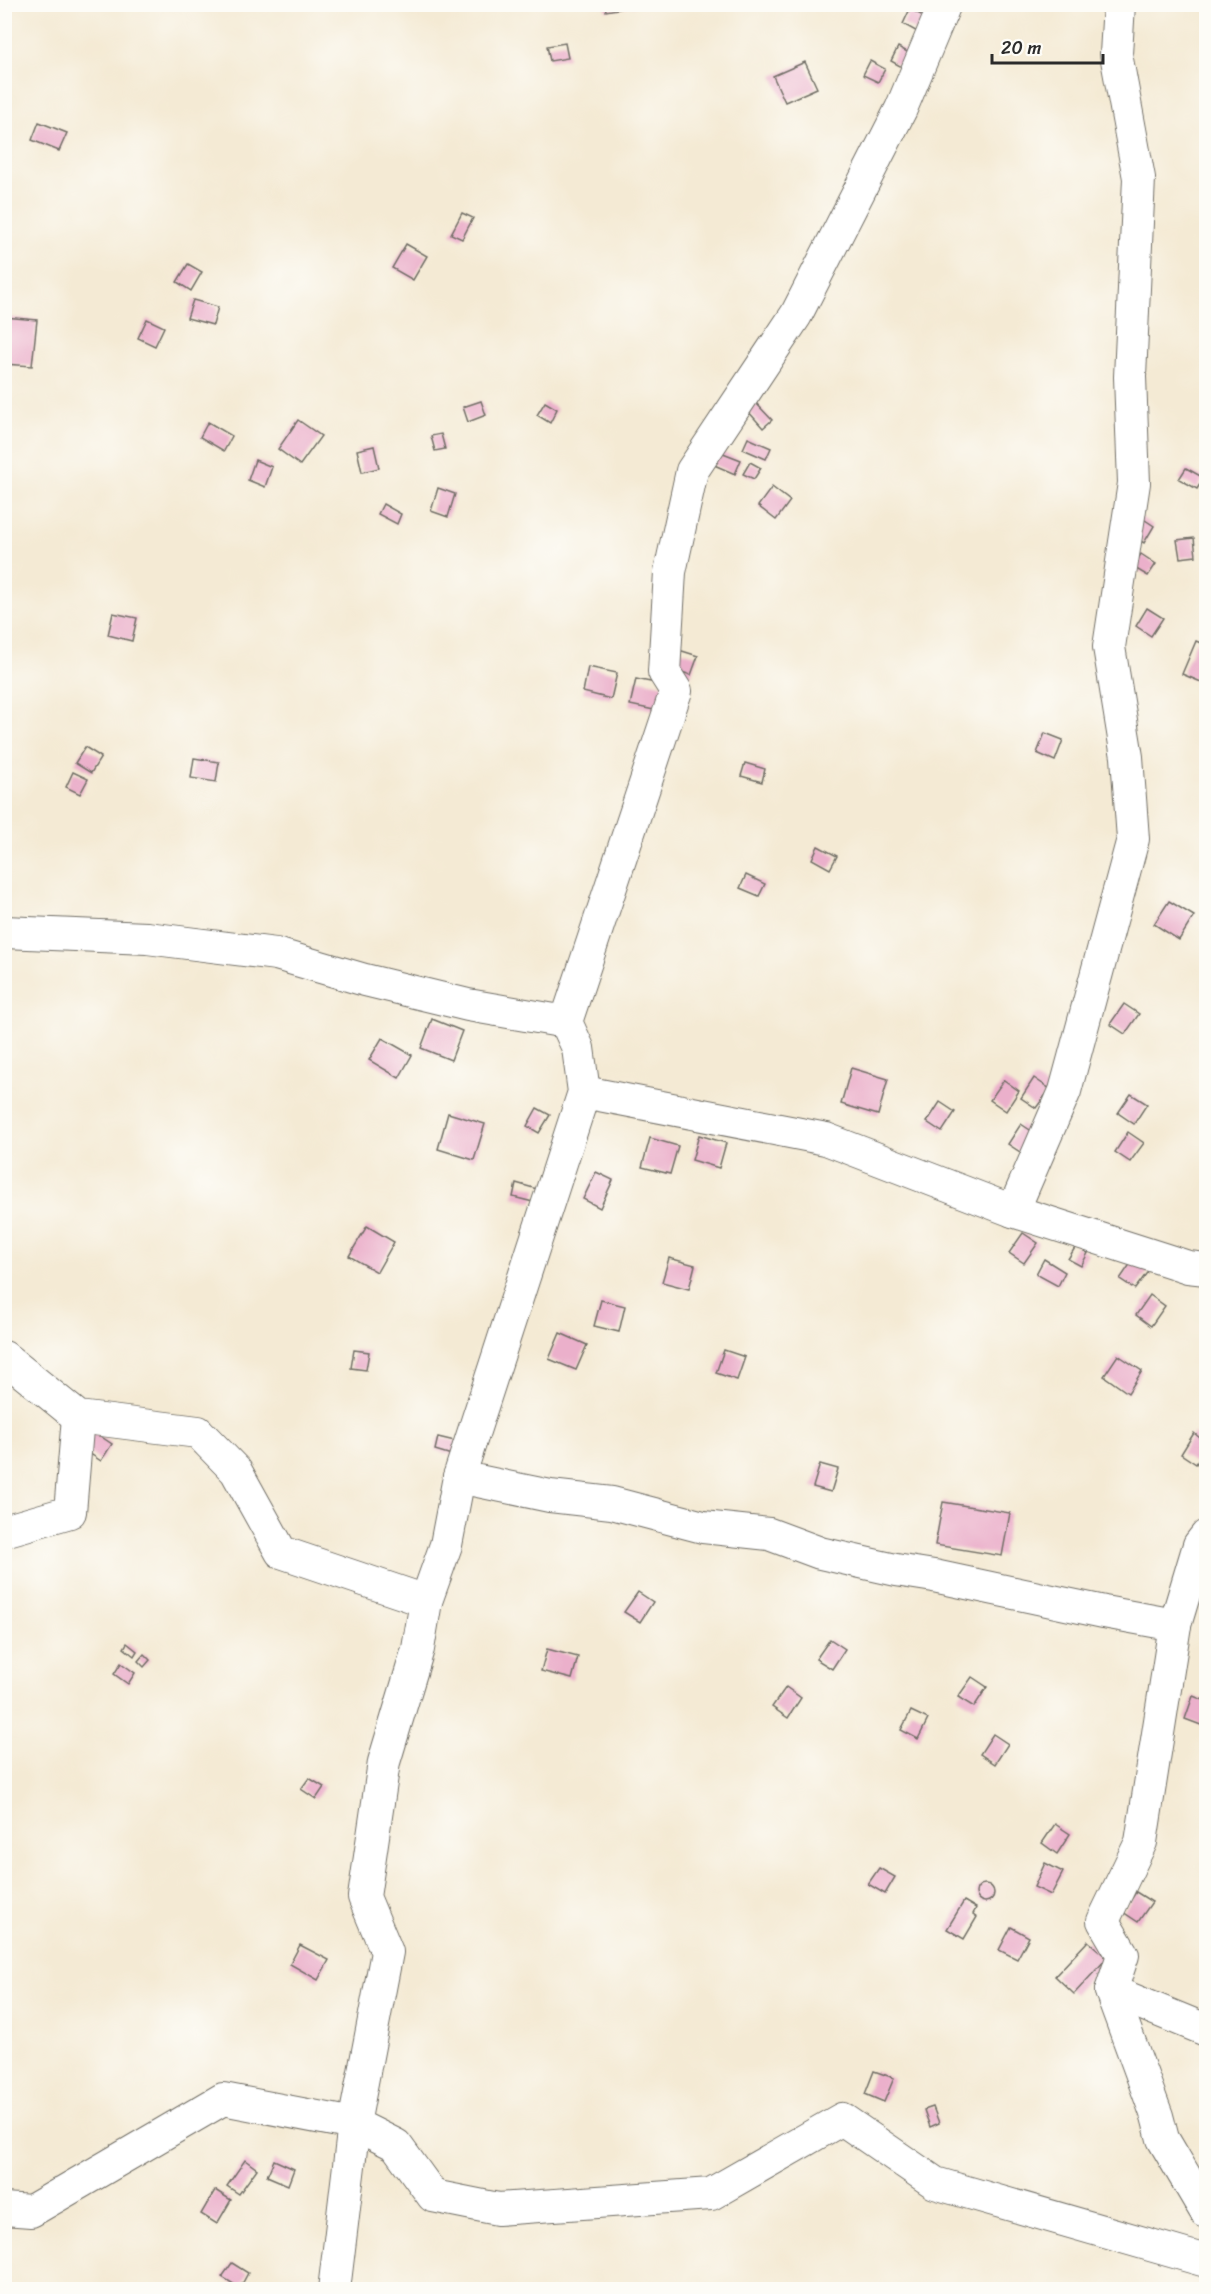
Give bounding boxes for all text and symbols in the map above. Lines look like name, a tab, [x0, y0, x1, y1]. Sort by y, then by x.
scale bar	[992, 27, 1103, 65]
text: 20 m	[1001, 32, 1041, 64]

